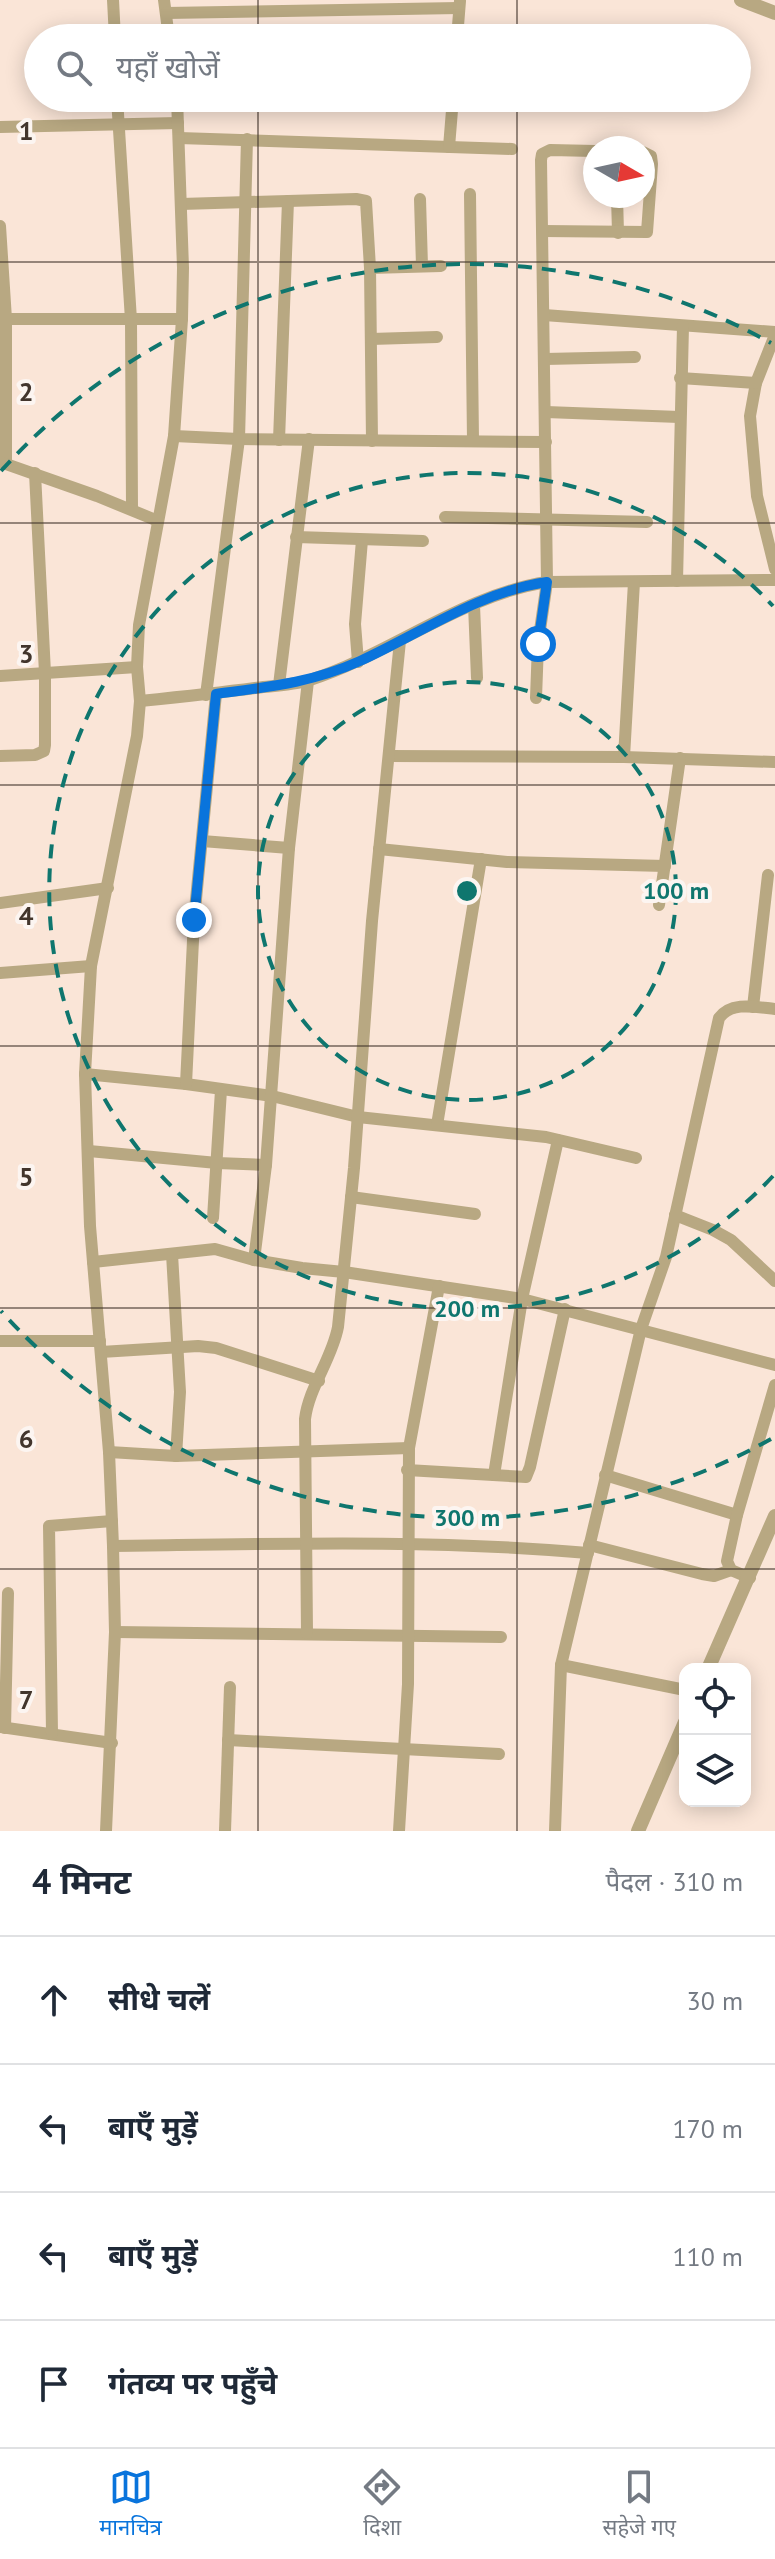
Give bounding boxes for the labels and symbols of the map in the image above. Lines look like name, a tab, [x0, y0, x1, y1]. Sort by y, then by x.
text: 1	[19, 114, 33, 147]
north arrow	[583, 136, 655, 208]
text: 2	[19, 375, 33, 408]
route start	[520, 626, 556, 662]
text: 3	[19, 637, 33, 670]
text: 100 m	[643, 875, 709, 906]
centre of rings	[453, 877, 481, 905]
text: 4	[19, 899, 34, 932]
route end	[176, 902, 212, 938]
text: 5	[19, 1160, 33, 1193]
text: 200 m	[434, 1293, 500, 1324]
text: 6	[19, 1422, 33, 1455]
text: 300 m	[434, 1502, 500, 1533]
text: 7	[19, 1683, 33, 1716]

